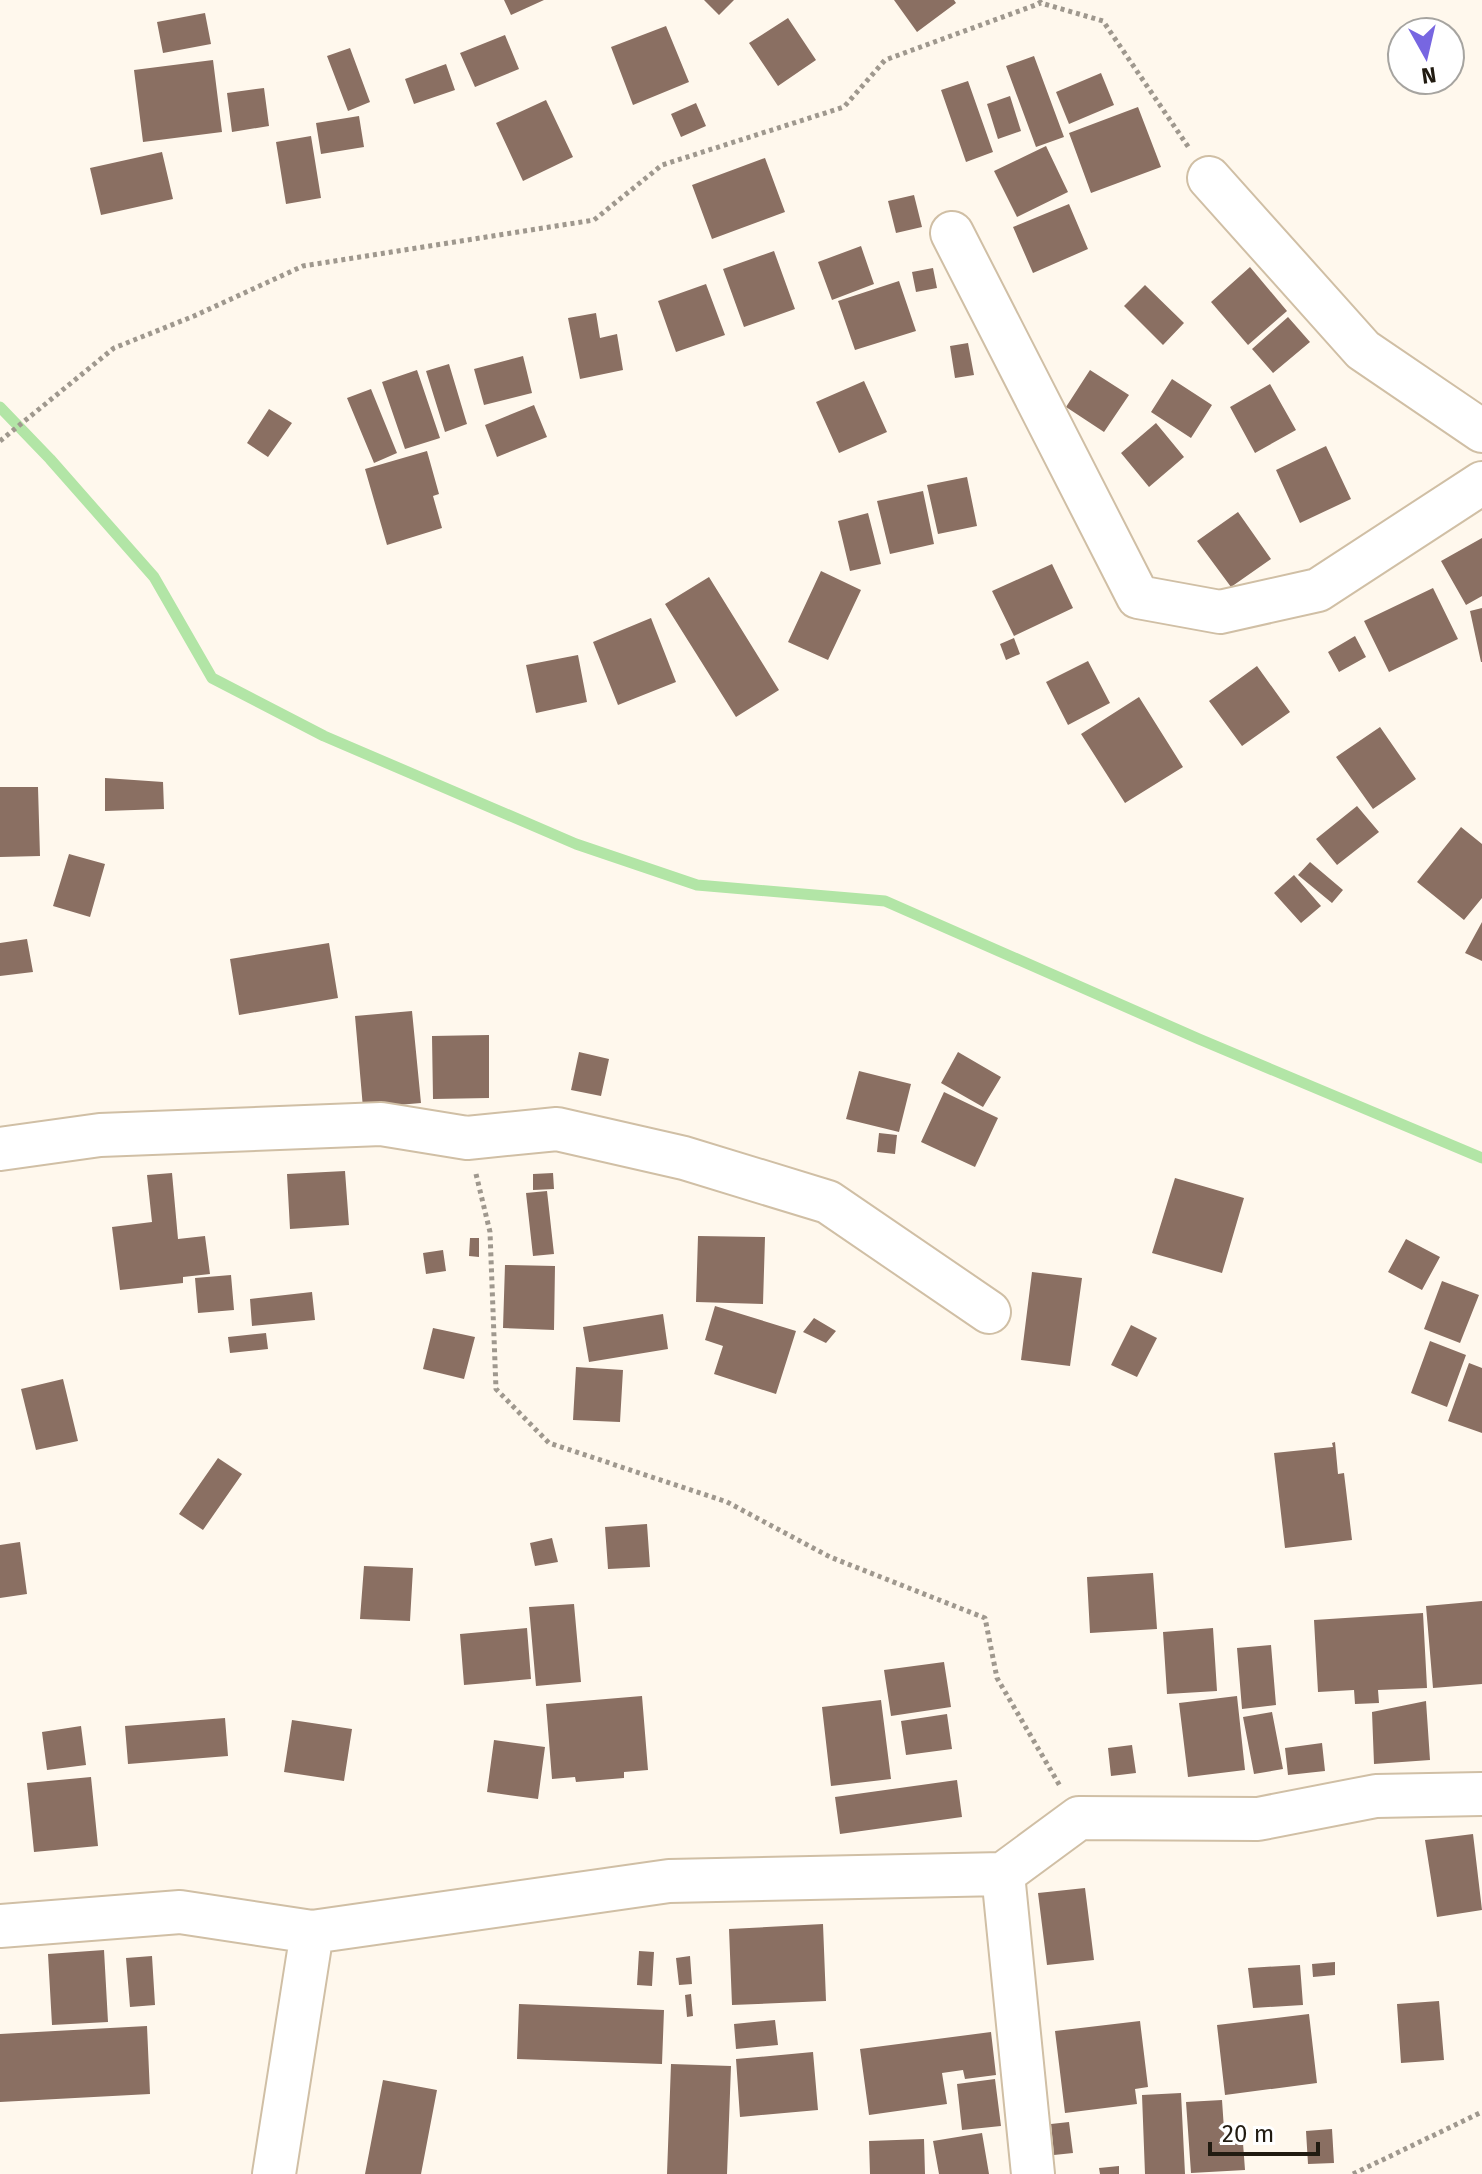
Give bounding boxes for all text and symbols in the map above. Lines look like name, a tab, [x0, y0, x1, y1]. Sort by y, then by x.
north arrow	[1386, 16, 1466, 96]
text: N	[1420, 61, 1438, 90]
scale bar	[1210, 2106, 1318, 2156]
text: 20 m	[1222, 2120, 1274, 2148]

